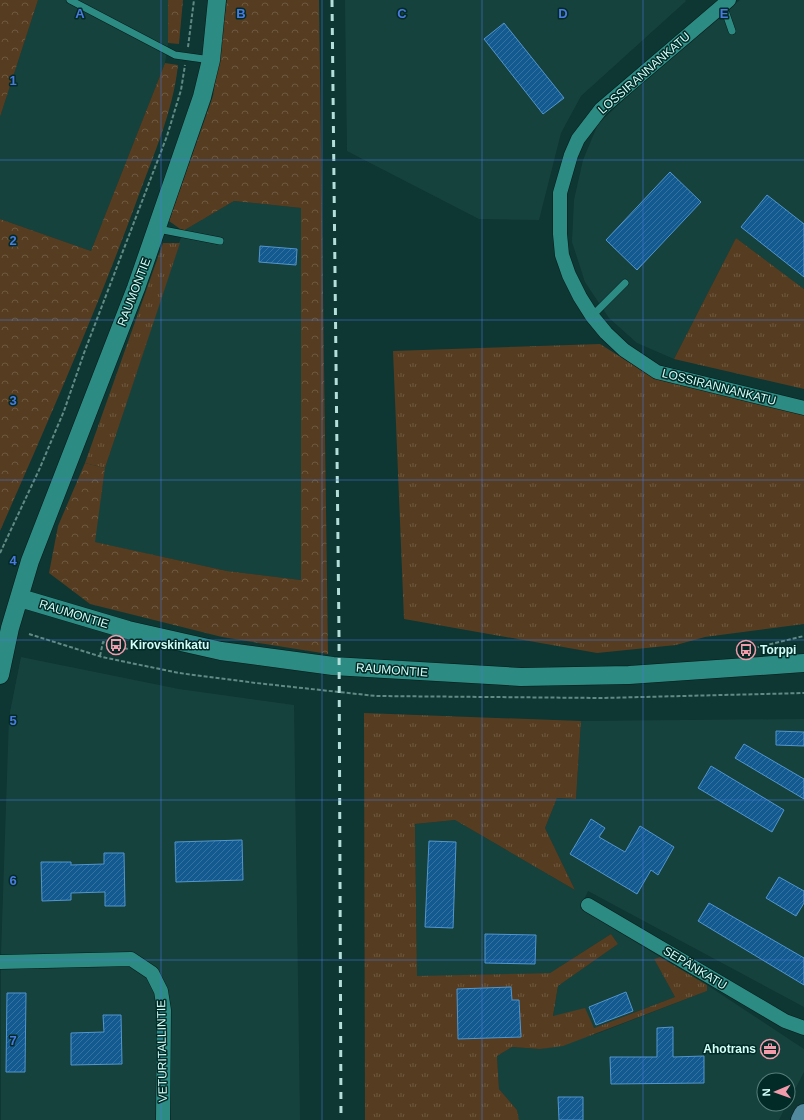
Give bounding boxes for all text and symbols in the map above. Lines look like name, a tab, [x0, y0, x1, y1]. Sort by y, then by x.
text: A	[75, 6, 85, 21]
text: B	[236, 6, 246, 21]
text: C	[397, 6, 407, 21]
text: D	[558, 6, 568, 21]
text: E	[720, 6, 729, 21]
street label: LOSSIRANNANKATU	[595, 29, 693, 117]
text: 1	[9, 73, 17, 88]
text: 2	[9, 233, 17, 248]
street label: RAUMONTIE	[115, 256, 153, 328]
street label: LOSSIRANNANKATU	[660, 366, 778, 408]
text: 3	[9, 393, 17, 408]
text: 4	[9, 553, 17, 568]
street label: RAUMONTIE	[38, 597, 110, 631]
bus stop icon: Kirovskinkatu	[105, 634, 127, 656]
place label: Kirovskinkatu	[130, 638, 209, 652]
bus stop icon: Torppi	[735, 639, 757, 661]
place label: Torppi	[760, 643, 796, 657]
street label: RAUMONTIE	[356, 661, 428, 679]
text: 5	[9, 713, 17, 728]
text: 6	[9, 873, 17, 888]
street label: SEPÄNKATU	[661, 944, 729, 992]
street label: VETURITALLINTIE	[154, 1000, 170, 1102]
text: 7	[9, 1033, 17, 1048]
office icon: Ahotrans	[759, 1038, 781, 1060]
place label: Ahotrans	[703, 1042, 756, 1056]
north arrow	[756, 1072, 796, 1112]
text: N	[760, 1088, 772, 1097]

